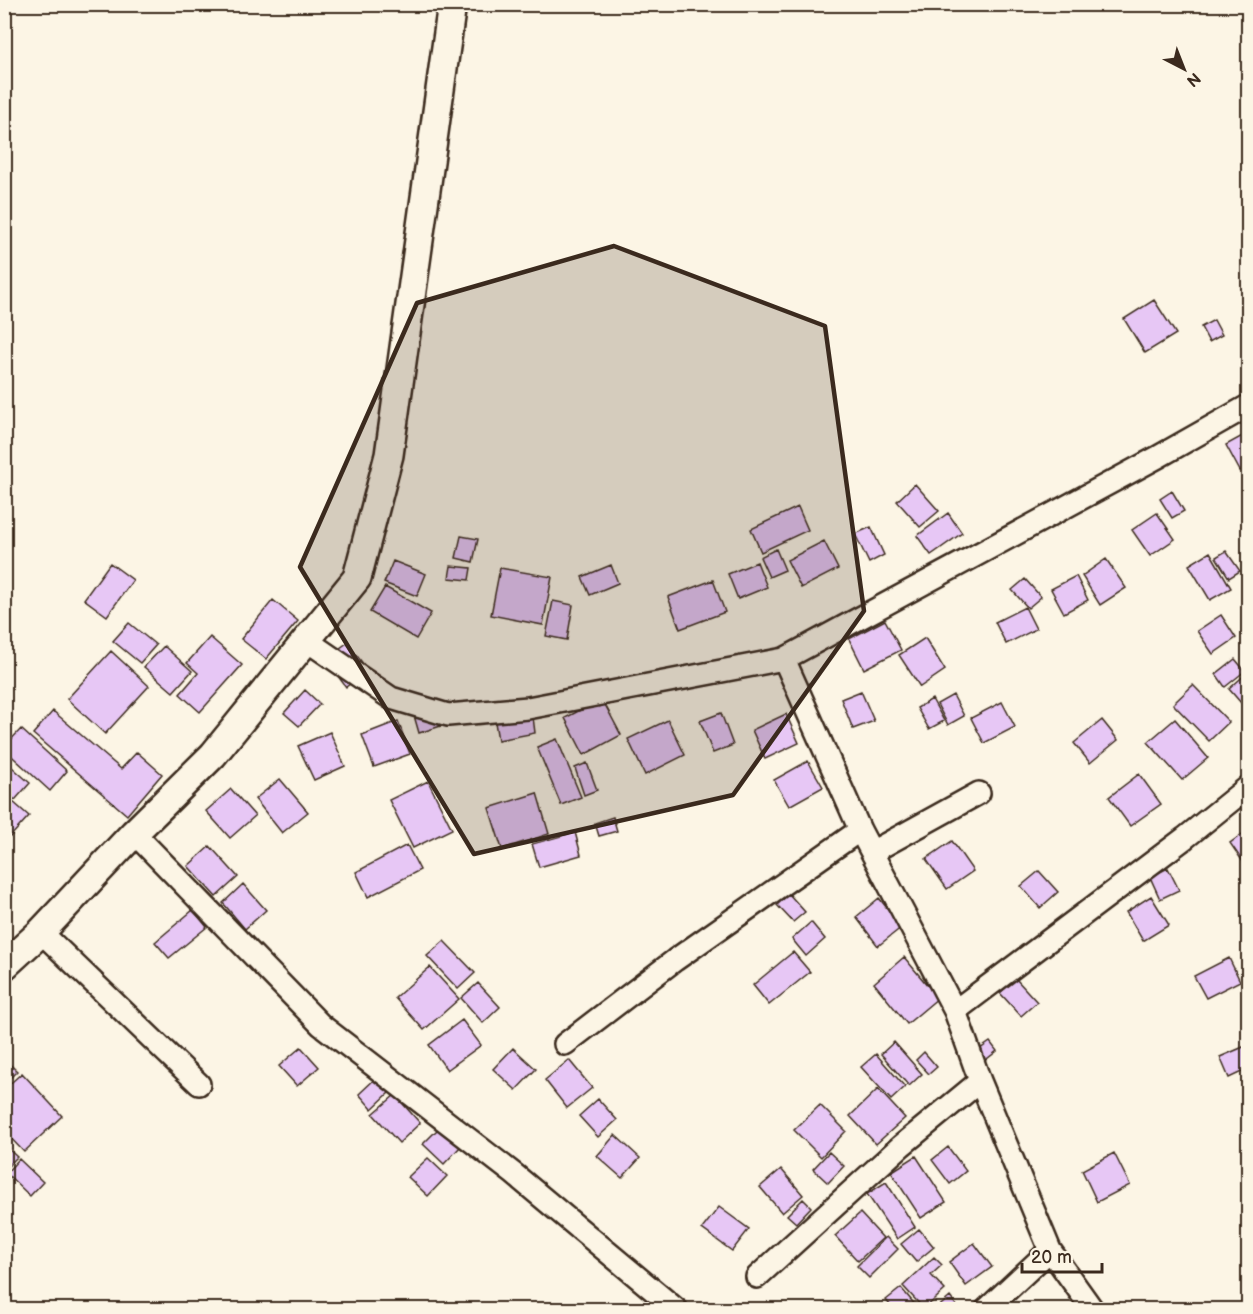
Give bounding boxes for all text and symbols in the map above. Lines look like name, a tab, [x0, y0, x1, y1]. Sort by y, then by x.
north arrow	[1154, 39, 1214, 99]
text: N	[1182, 68, 1204, 90]
scale bar	[1022, 1236, 1102, 1274]
text: 20 m	[1031, 1247, 1072, 1268]

